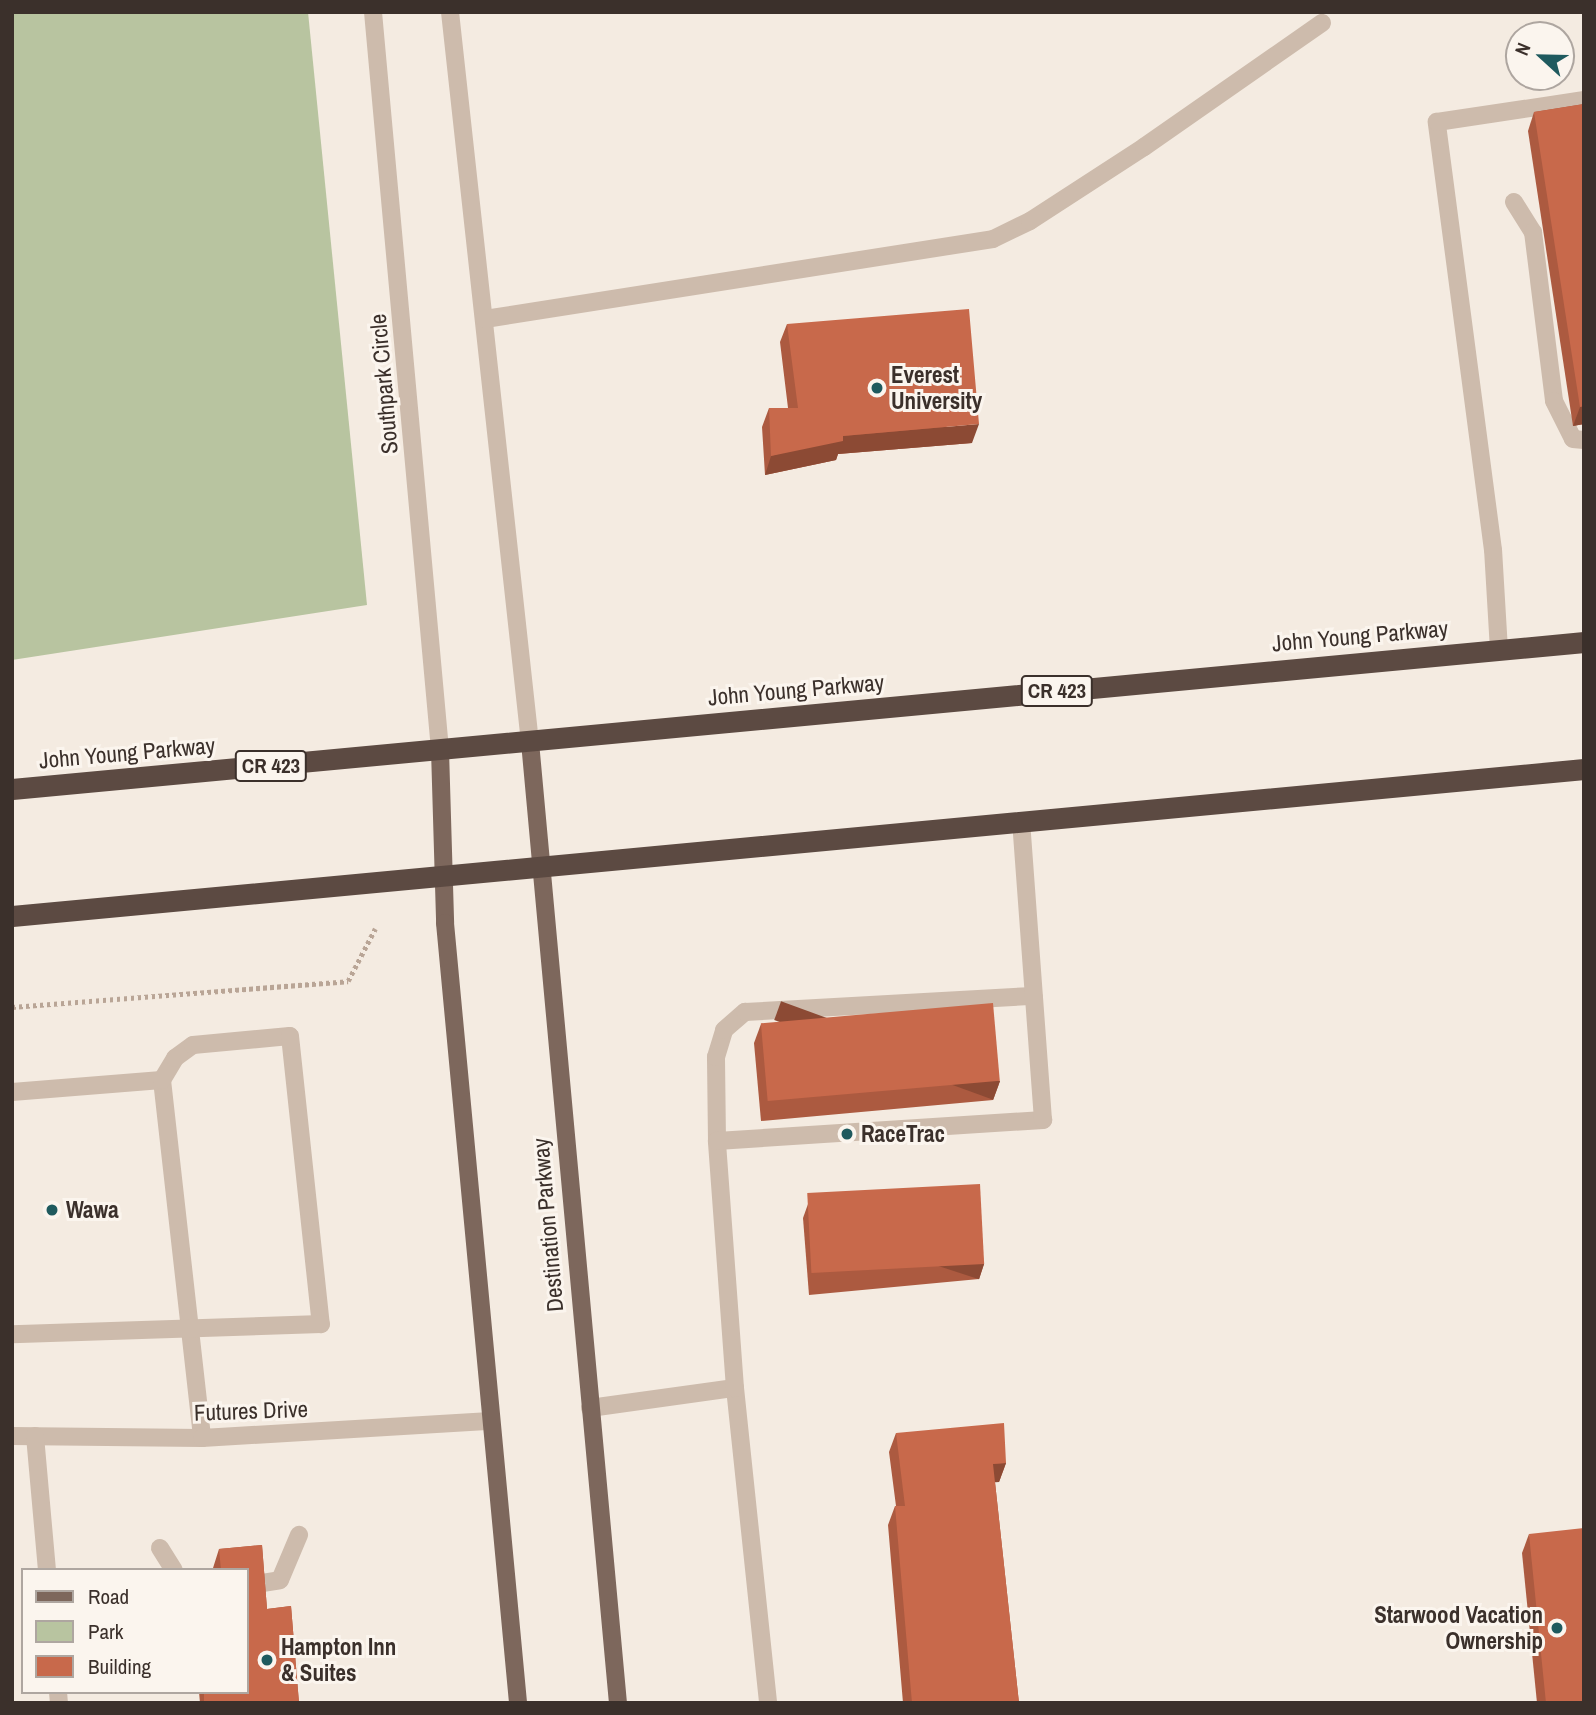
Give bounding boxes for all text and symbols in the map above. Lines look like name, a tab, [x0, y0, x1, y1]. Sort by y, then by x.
north arrow	[1505, 21, 1575, 91]
text: N	[1508, 39, 1537, 59]
street label: Southpark Circle	[364, 313, 404, 455]
place label: Everest University	[891, 361, 982, 415]
marker: Everest University	[869, 380, 885, 396]
street label: John Young Parkway	[1271, 615, 1449, 657]
street label: John Young Parkway	[707, 669, 885, 711]
road number: CR 423	[1020, 674, 1094, 708]
street label: John Young Parkway	[38, 732, 216, 774]
road number: CR 423	[234, 748, 308, 784]
place label: RaceTrac	[861, 1120, 945, 1148]
marker: RaceTrac	[839, 1126, 855, 1142]
street label: Destination Parkway	[527, 1137, 569, 1313]
place label: Wawa	[66, 1196, 119, 1224]
marker: Wawa	[44, 1202, 60, 1218]
street label: Futures Drive	[193, 1395, 309, 1427]
legend	[21, 1568, 248, 1694]
text: Road	[88, 1582, 129, 1611]
place label: Starwood Vacation Ownership	[1374, 1601, 1543, 1655]
text: Park	[88, 1617, 123, 1646]
marker: Starwood Vacation Ownership	[1549, 1620, 1565, 1636]
place label: Hampton Inn & Suites	[281, 1633, 396, 1687]
text: Building	[88, 1652, 151, 1681]
marker: Hampton Inn & Suites	[259, 1652, 275, 1668]

